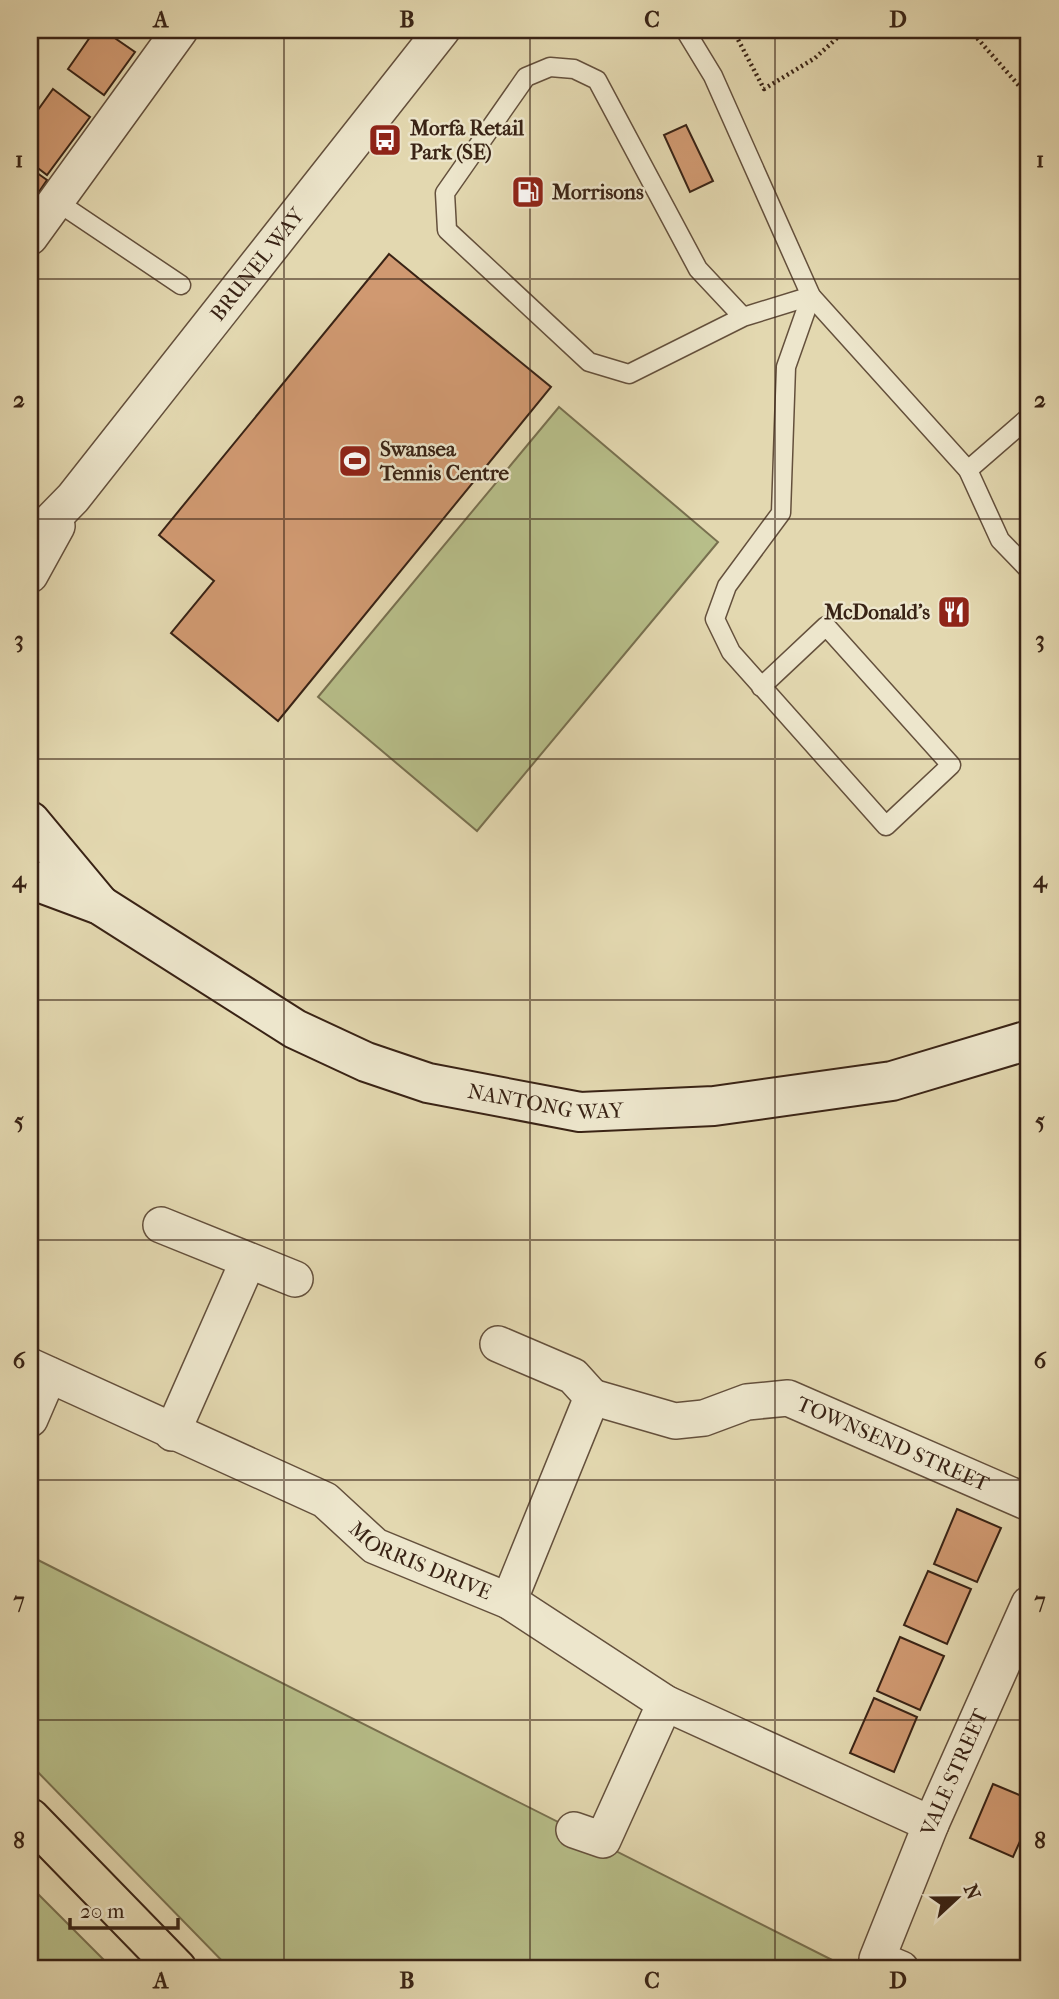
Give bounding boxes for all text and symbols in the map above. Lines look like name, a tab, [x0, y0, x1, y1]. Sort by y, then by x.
text: A	[152, 6, 170, 33]
text: B	[400, 6, 415, 33]
text: C	[644, 6, 660, 33]
text: D	[889, 6, 907, 33]
place label: Morfa Retail Park (SE)	[409, 116, 524, 164]
bus stop icon: Morfa Retail Park (SE)	[366, 121, 404, 159]
text: 1	[15, 146, 23, 173]
text: 1	[1036, 146, 1044, 173]
fuel station icon: Morrisons	[509, 173, 547, 211]
place label: Morrisons	[551, 180, 644, 204]
street label: BRUNEL WAY	[205, 203, 309, 326]
text: 2	[13, 386, 25, 413]
text: 2	[1034, 386, 1046, 413]
place label: Swansea Tennis Centre	[379, 437, 510, 485]
sports icon: Swansea Tennis Centre	[336, 442, 374, 480]
restaurant icon: McDonald's	[935, 593, 973, 631]
place label: McDonald's	[823, 600, 930, 624]
text: 3	[14, 626, 24, 653]
text: 3	[1035, 626, 1045, 653]
text: 4	[11, 866, 27, 893]
text: 4	[1032, 866, 1048, 893]
street label: NANTONG WAY	[466, 1079, 625, 1124]
text: 5	[14, 1107, 24, 1134]
text: 5	[1035, 1107, 1045, 1134]
text: 6	[13, 1347, 26, 1374]
text: 6	[1034, 1347, 1047, 1374]
street label: TOWNSEND STREET	[793, 1391, 993, 1496]
street label: MORRIS DRIVE	[344, 1516, 495, 1605]
text: 7	[12, 1587, 25, 1614]
text: 7	[1033, 1587, 1046, 1614]
street label: VALE STREET	[915, 1704, 993, 1840]
text: 8	[13, 1827, 25, 1854]
text: 8	[1034, 1827, 1046, 1854]
north arrow	[922, 1862, 992, 1932]
text: N	[959, 1881, 985, 1903]
scale bar	[70, 1887, 178, 1931]
text: 20 m	[80, 1899, 125, 1923]
text: A	[152, 1967, 170, 1994]
text: B	[400, 1967, 415, 1994]
text: C	[644, 1967, 660, 1994]
text: D	[889, 1967, 907, 1994]

